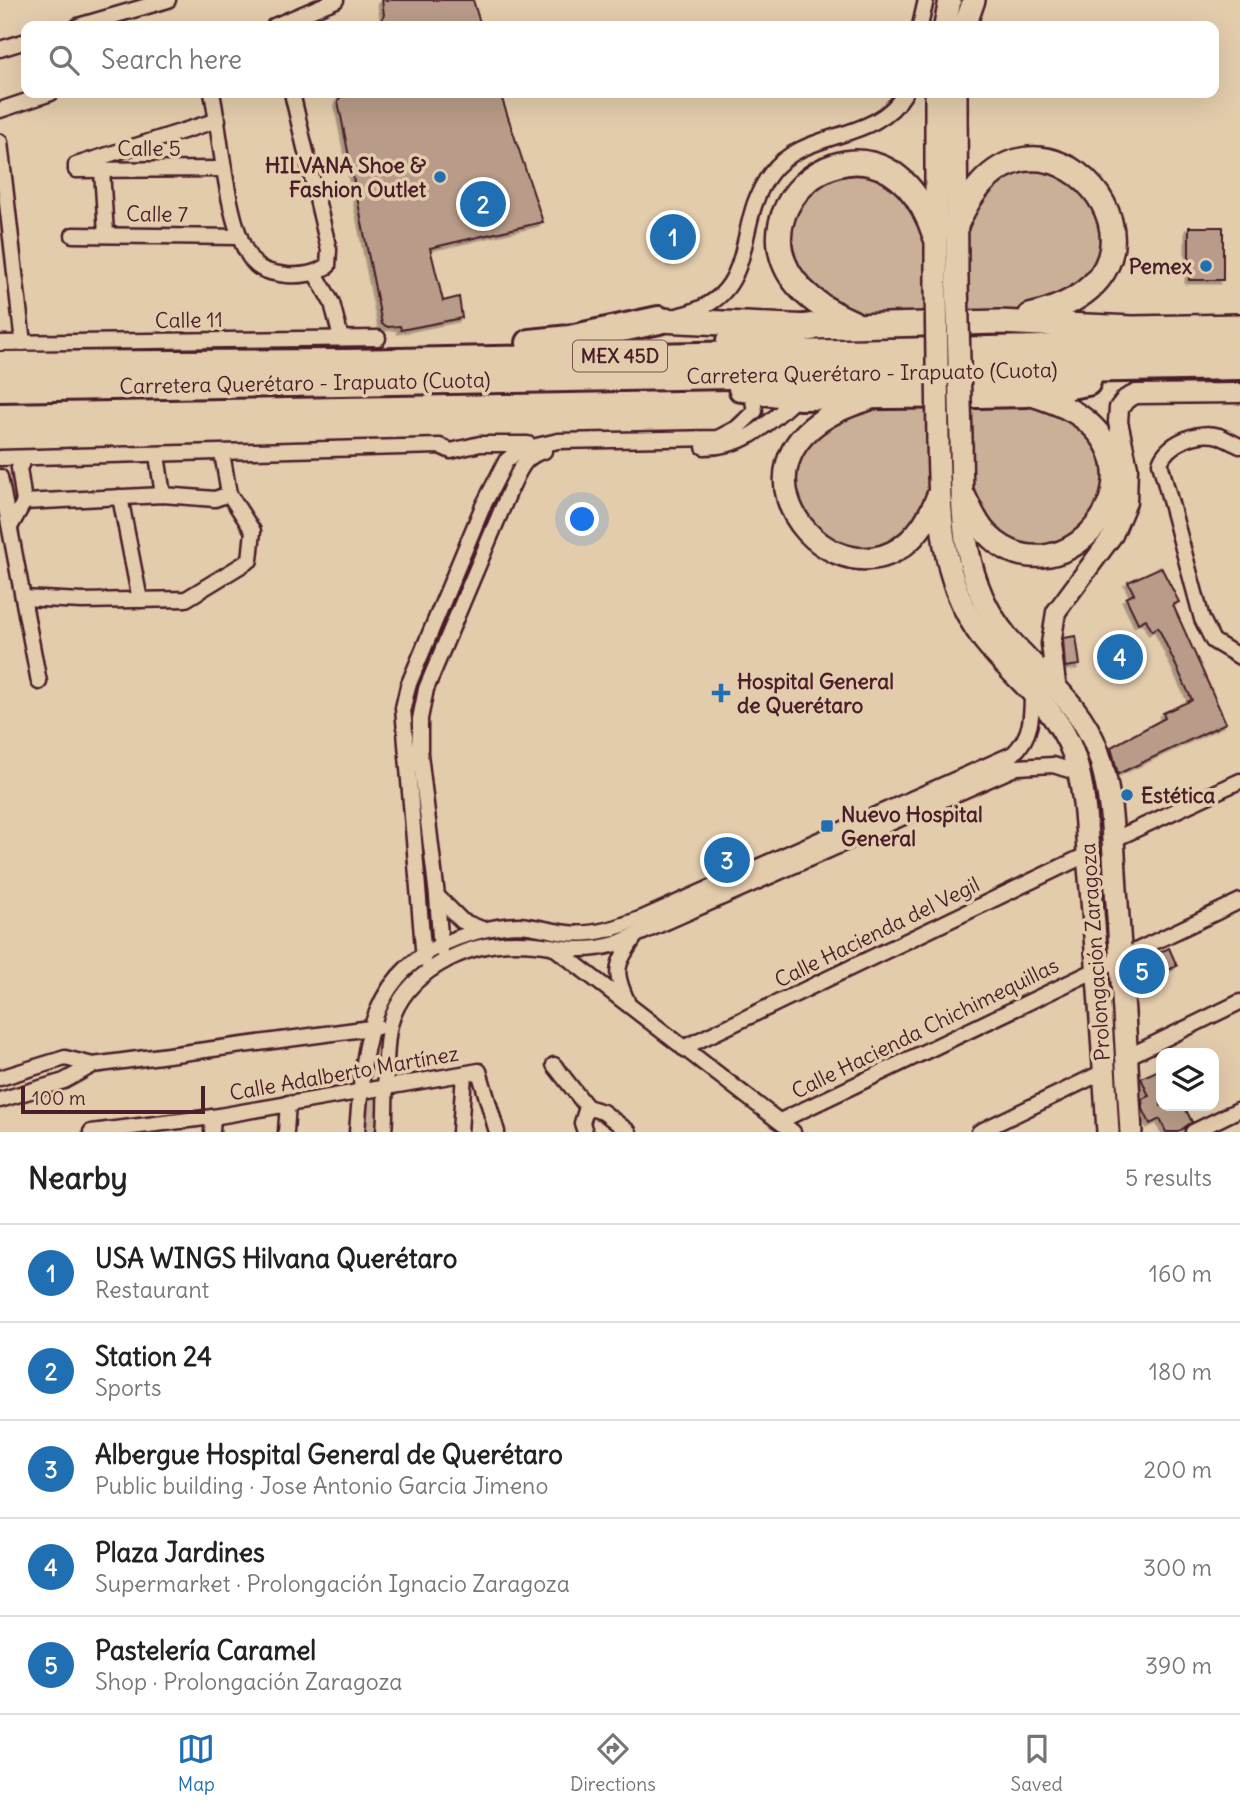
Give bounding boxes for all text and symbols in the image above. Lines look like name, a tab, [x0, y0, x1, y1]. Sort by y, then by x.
search box	[21, 21, 1219, 98]
icon: search	[45, 41, 83, 79]
text: Search here	[101, 43, 242, 76]
street label: Calle 5	[117, 135, 181, 162]
place label: HILVANA Shoe & Fashion Outlet	[265, 152, 427, 203]
marker: HILVANA Shoe & Fashion Outlet	[432, 169, 448, 185]
pin: 2	[460, 178, 506, 230]
street label: Calle 7	[126, 200, 188, 228]
pin: 1	[650, 211, 696, 263]
place label: Pemex	[1129, 253, 1193, 280]
marker: Pemex	[1198, 258, 1214, 274]
street label: Calle 11	[155, 306, 223, 334]
road number: MEX 45D	[573, 340, 667, 372]
street label: Carretera Querétaro - Irapuato (Cuota)	[686, 356, 1058, 390]
street label: Carretera Querétaro - Irapuato (Cuota)	[119, 366, 491, 400]
your location	[565, 502, 599, 536]
pin: 4	[1097, 631, 1143, 683]
place label: Hospital General de Querétaro	[737, 668, 894, 719]
marker: Hospital General de Querétaro	[711, 683, 731, 703]
place label: Estética	[1141, 782, 1215, 809]
marker: Estética	[1119, 787, 1135, 803]
place label: Nuevo Hospital General	[841, 801, 983, 852]
marker: Nuevo Hospital General	[819, 818, 835, 834]
pin: 3	[704, 834, 750, 886]
street label: Prolongación Zaragoza	[1074, 842, 1116, 1062]
street label: Calle Hacienda del Vegil	[770, 871, 984, 993]
pin: 5	[1119, 945, 1165, 997]
street label: Calle Hacienda Chichimequillas	[787, 951, 1063, 1105]
street label: Calle Adalberto Martínez	[227, 1040, 461, 1106]
map controls	[1156, 1048, 1219, 1111]
button: layers	[1156, 1048, 1219, 1111]
scale bar	[21, 1083, 205, 1115]
text: 100 m	[32, 1086, 86, 1110]
text: Nearby	[28, 1159, 128, 1197]
text: 5 results	[1125, 1163, 1212, 1192]
text: USA WINGS Hilvana Querétaro	[95, 1242, 457, 1275]
text: 1	[46, 1259, 56, 1288]
text: 160 m	[1149, 1259, 1212, 1288]
text: Restaurant	[95, 1275, 209, 1304]
text: Station 24	[95, 1340, 212, 1373]
text: 2	[45, 1357, 57, 1386]
text: 180 m	[1149, 1357, 1212, 1386]
text: Sports	[95, 1373, 161, 1402]
text: Albergue Hospital General de Querétaro	[95, 1438, 563, 1471]
text: 3	[44, 1455, 58, 1484]
text: 200 m	[1143, 1455, 1212, 1484]
text: Public building · Jose Antonio Garcia Jimeno	[95, 1471, 548, 1500]
text: Plaza Jardines	[95, 1536, 265, 1569]
text: 4	[44, 1553, 58, 1582]
text: 300 m	[1143, 1553, 1212, 1582]
text: Supermarket · Prolongación Ignacio Zaragoza	[95, 1569, 570, 1598]
text: Pastelería Caramel	[95, 1634, 316, 1667]
text: 5	[44, 1651, 58, 1680]
text: 390 m	[1145, 1651, 1212, 1680]
text: Shop · Prolongación Zaragoza	[95, 1667, 402, 1696]
tab: Map	[177, 1730, 215, 1796]
tab: Directions	[570, 1730, 656, 1796]
tab: Saved	[1011, 1730, 1063, 1796]

